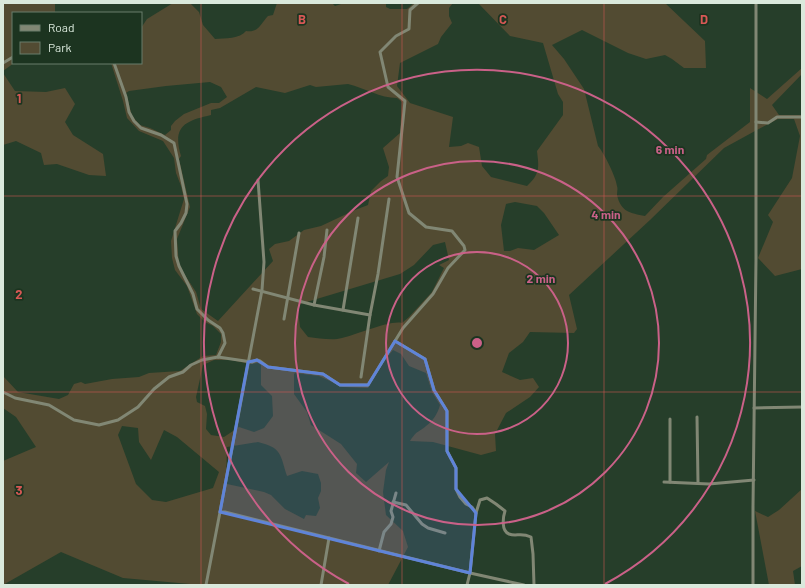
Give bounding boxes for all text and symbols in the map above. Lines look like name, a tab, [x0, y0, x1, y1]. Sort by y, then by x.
text: B	[298, 11, 306, 27]
text: C	[499, 11, 507, 27]
text: D	[700, 11, 708, 27]
legend	[12, 12, 142, 64]
text: Road	[48, 20, 75, 34]
text: Park	[48, 40, 72, 54]
text: 1	[17, 90, 21, 106]
text: 6 min	[656, 142, 684, 156]
text: 4 min	[591, 207, 621, 221]
text: 2 min	[527, 271, 555, 285]
text: 2	[15, 286, 23, 302]
centre of rings	[470, 336, 484, 350]
text: 3	[15, 482, 23, 498]

